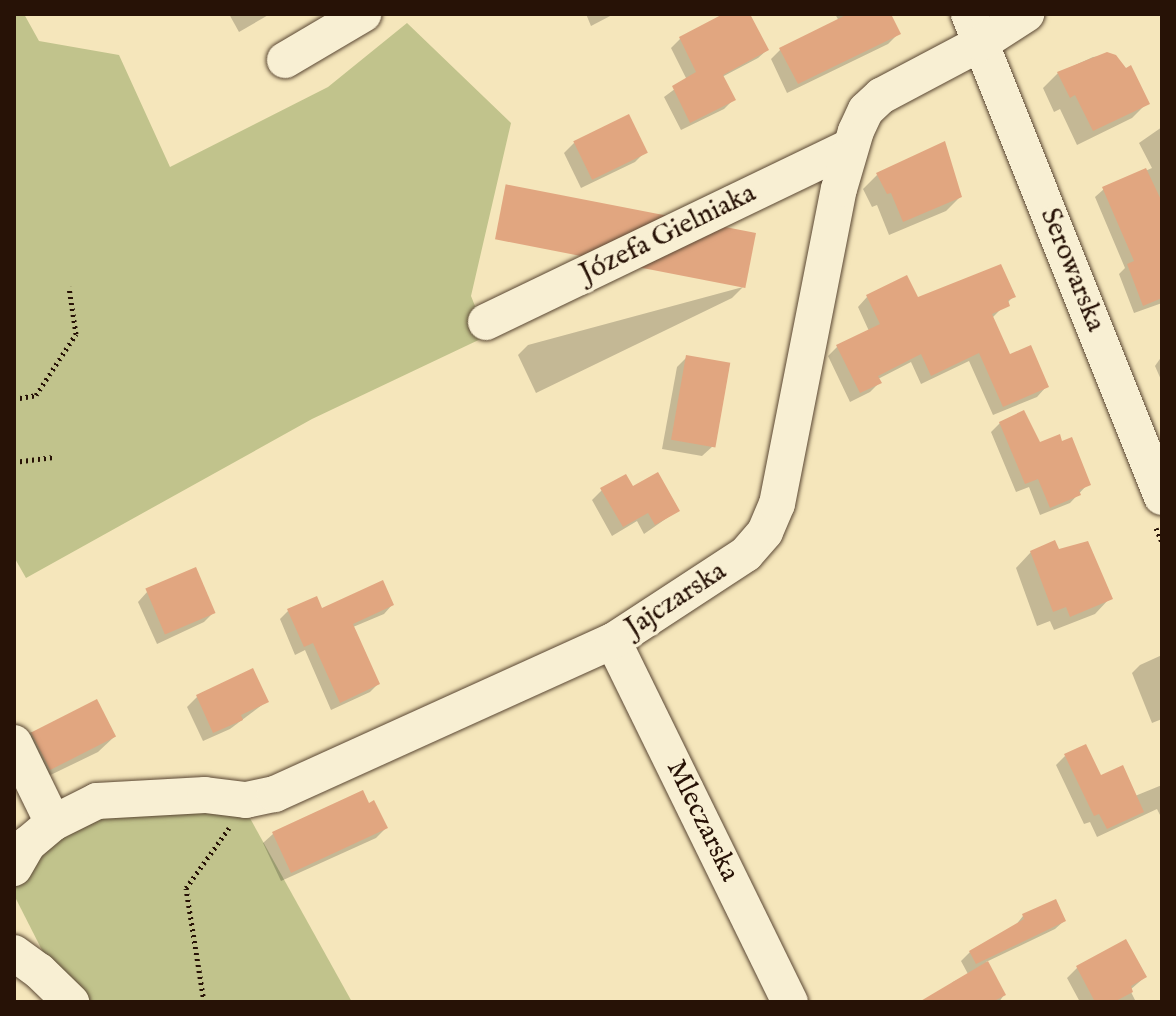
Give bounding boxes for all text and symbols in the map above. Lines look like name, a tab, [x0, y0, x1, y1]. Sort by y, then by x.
street label: Józefa Gielniaka	[574, 177, 762, 291]
street label: Serowarska	[1032, 203, 1112, 337]
street label: Jajczarska	[619, 555, 733, 645]
street label: Mleczarska	[658, 755, 746, 887]

